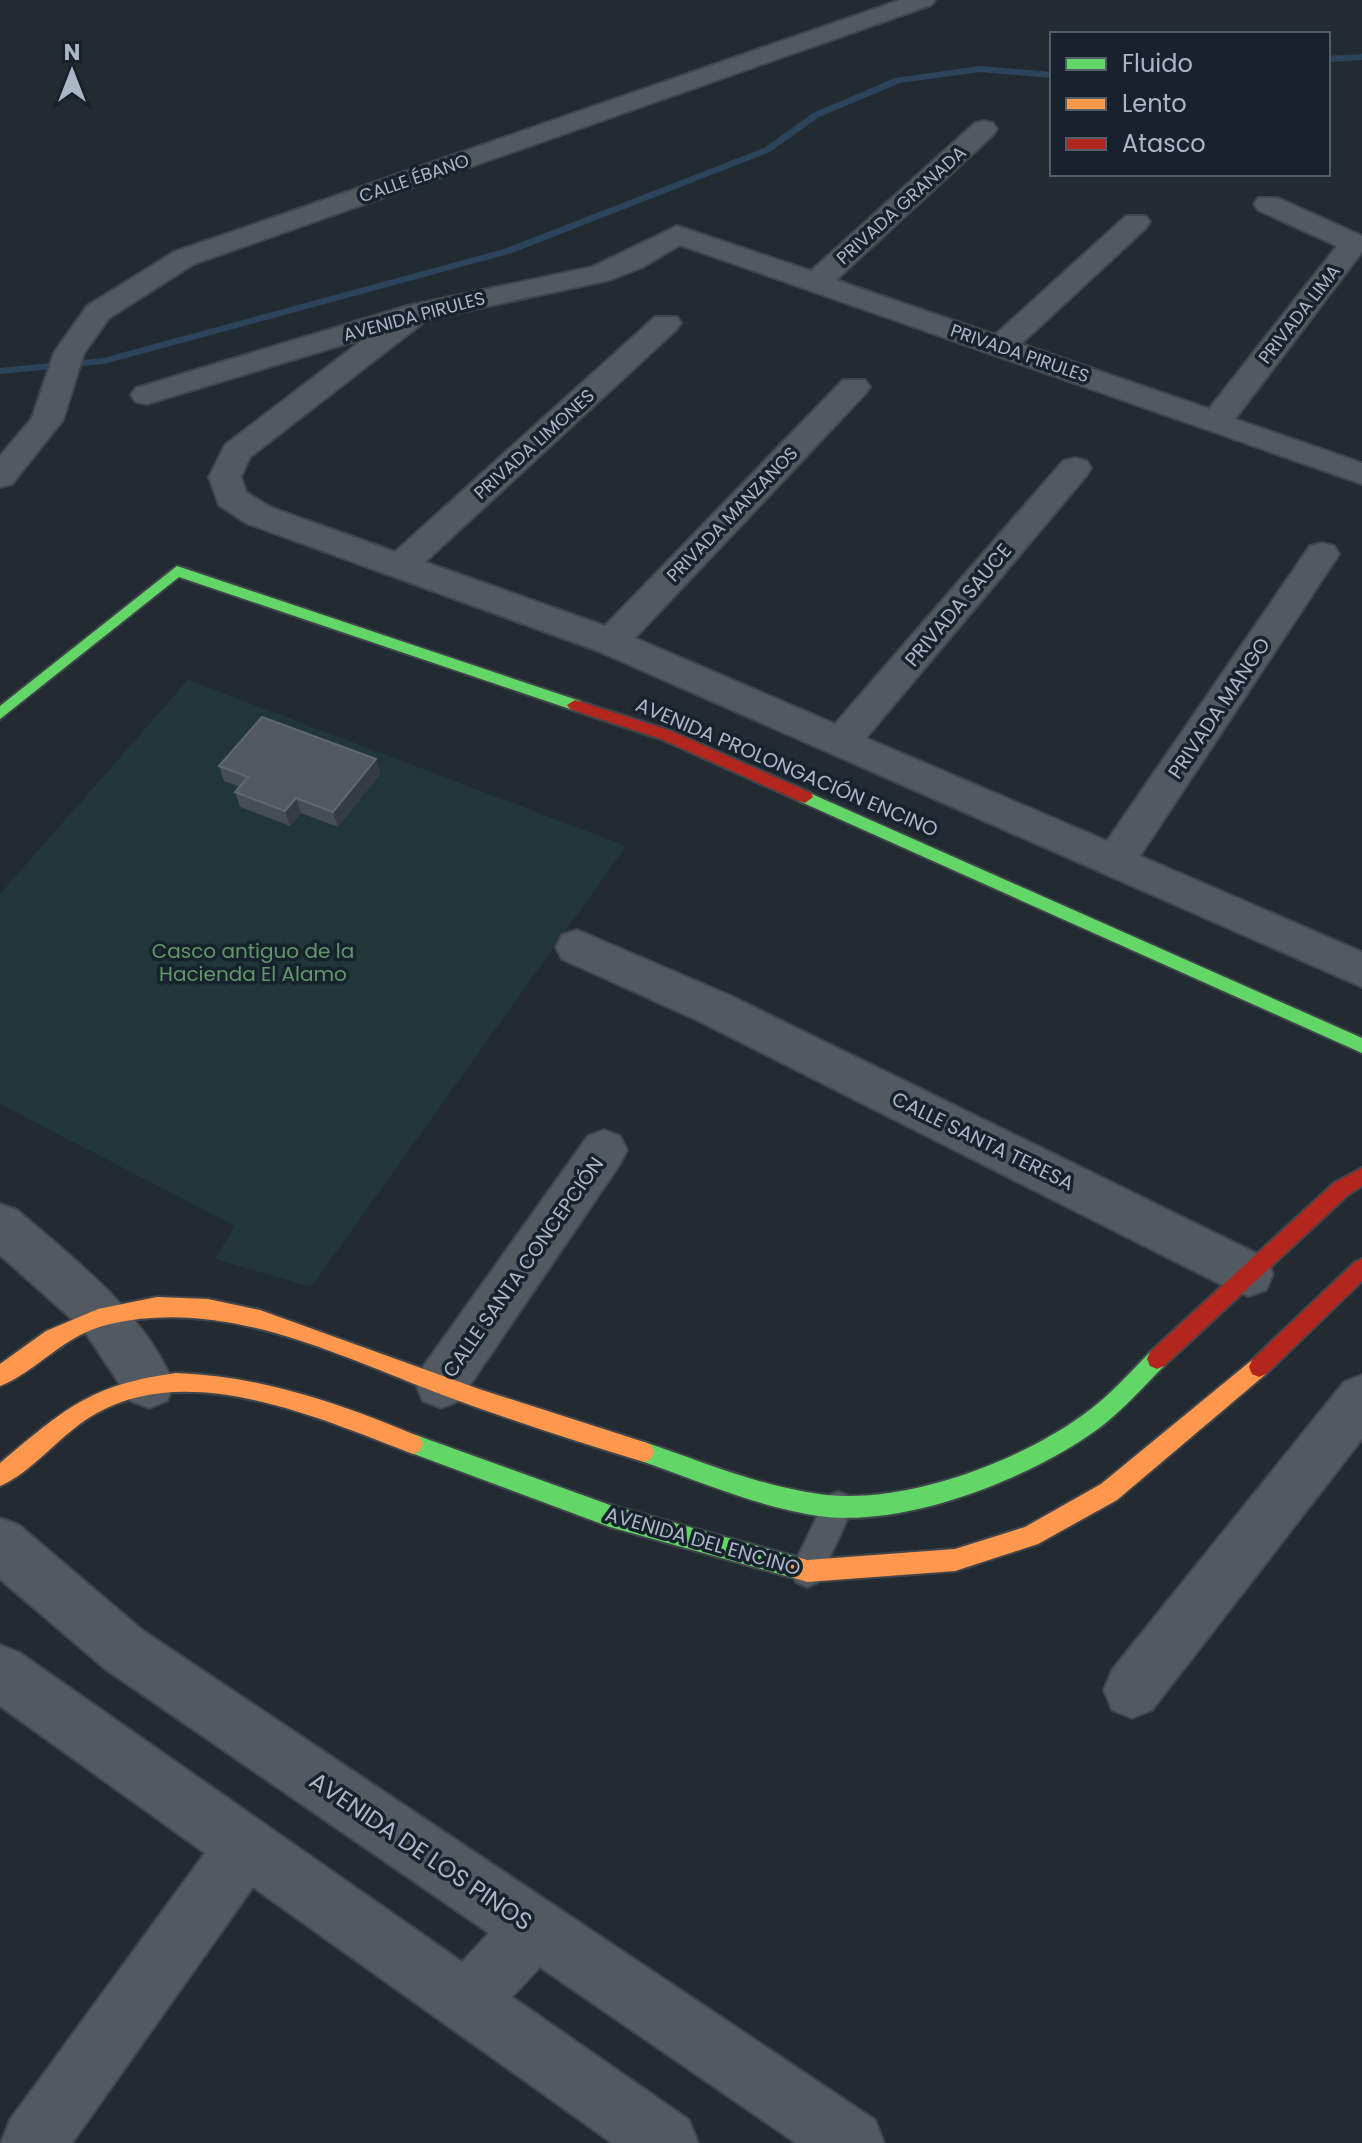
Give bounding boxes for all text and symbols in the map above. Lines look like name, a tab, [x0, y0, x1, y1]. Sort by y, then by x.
north arrow	[32, 32, 112, 112]
legend	[1050, 32, 1330, 176]
text: N	[64, 37, 80, 68]
text: Fluido	[1122, 47, 1193, 80]
text: Lento	[1122, 87, 1187, 120]
text: Atasco	[1122, 127, 1206, 160]
street label: PRIVADA GRANADA	[831, 140, 971, 270]
street label: CALLE ÉBANO	[356, 147, 472, 209]
street label: PRIVADA LIMA	[1252, 259, 1346, 369]
street label: AVENIDA PIRULES	[340, 285, 488, 347]
street label: PRIVADA PIRULES	[947, 318, 1093, 388]
street label: PRIVADA LIMONES	[468, 383, 600, 505]
street label: PRIVADA MANZANOS	[661, 441, 803, 587]
street label: PRIVADA SAUCE	[898, 537, 1018, 673]
street label: PRIVADA MANGO	[1161, 632, 1277, 784]
street label: AVENIDA PROLONGACIÓN ENCINO	[631, 690, 943, 844]
park label: Casco antiguo de la Hacienda El Alamo	[152, 937, 354, 988]
street label: CALLE SANTA TERESA	[887, 1085, 1079, 1197]
street label: CALLE SANTA CONCEPCIÓN	[436, 1151, 610, 1383]
street label: AVENIDA DEL ENCINO	[602, 1500, 804, 1582]
street label: AVENIDA DE LOS PINOS	[303, 1764, 539, 1938]

